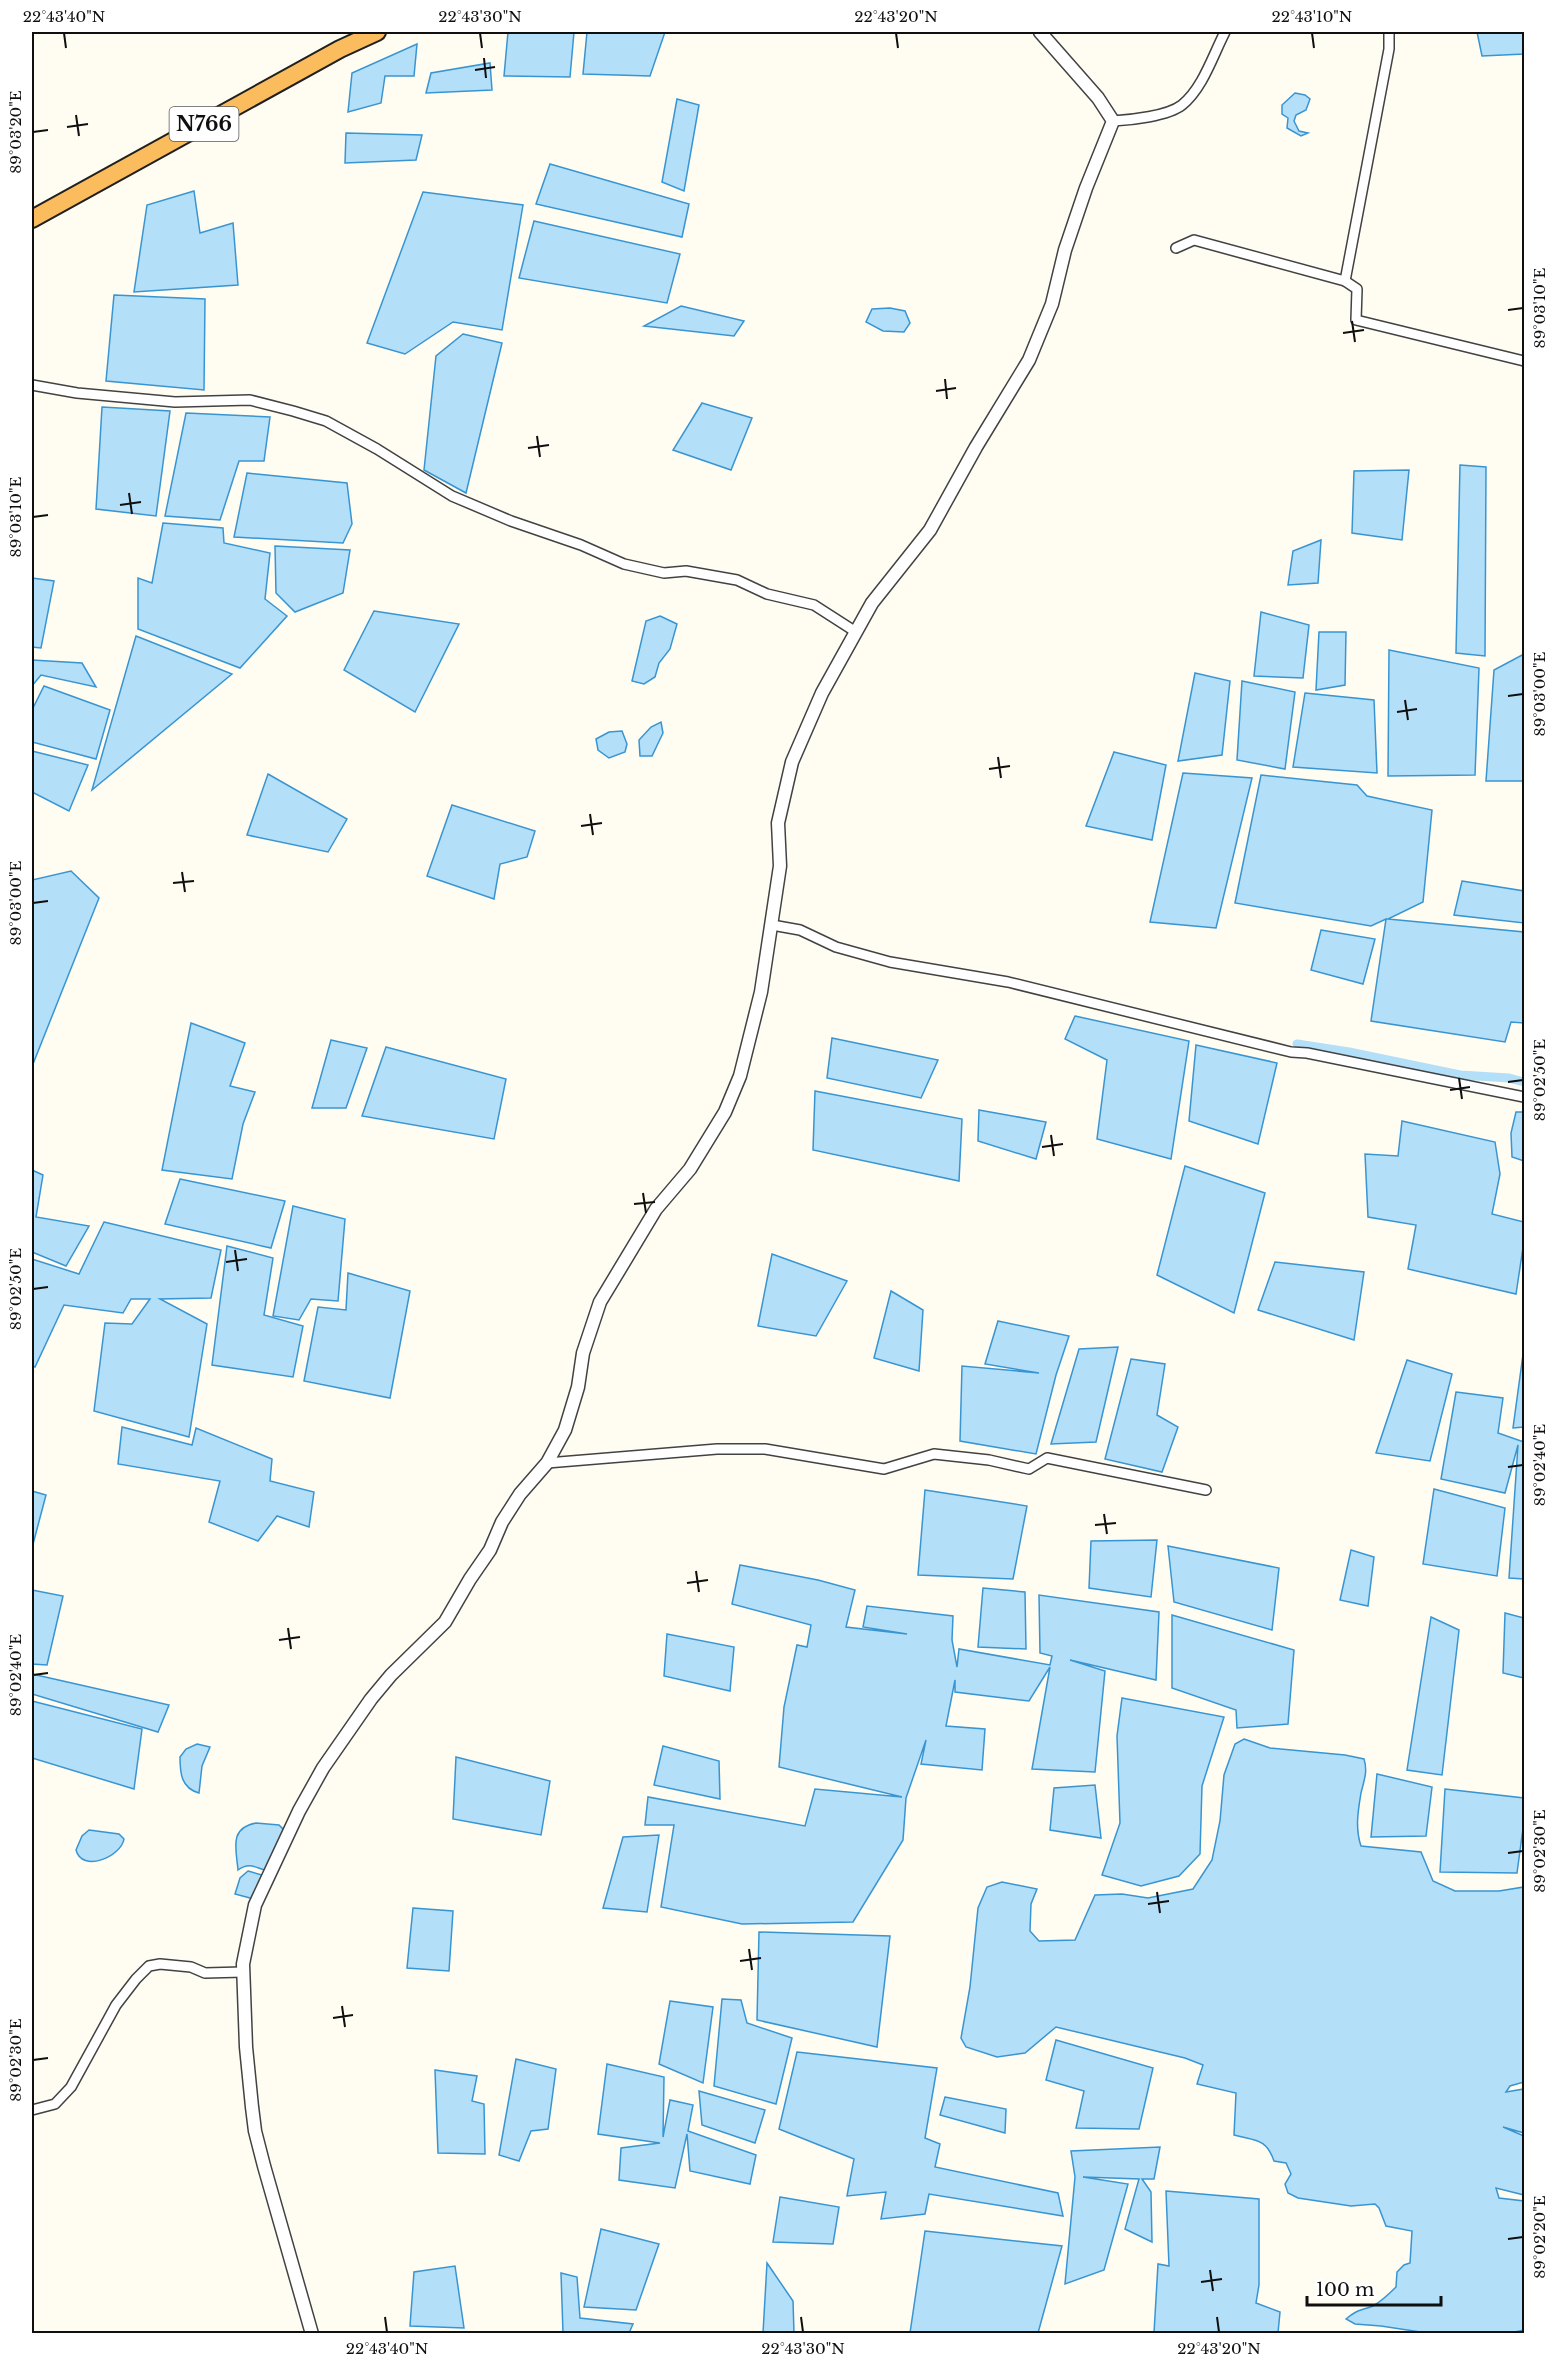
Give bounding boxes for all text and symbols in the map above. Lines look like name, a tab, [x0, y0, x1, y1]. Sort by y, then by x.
text: 22°43'40"N	[23, 7, 105, 26]
text: 22°43'30"N	[438, 7, 522, 26]
text: 22°43'20"N	[854, 7, 938, 26]
text: 22°43'10"N	[1272, 7, 1352, 26]
text: 89°03'20"E	[6, 90, 25, 174]
road number: N766	[170, 107, 238, 141]
text: 89°03'10"E	[1530, 267, 1549, 348]
text: 89°03'10"E	[6, 476, 25, 557]
text: 89°03'00"E	[1530, 651, 1549, 736]
text: 89°03'00"E	[6, 860, 25, 945]
text: 89°02'50"E	[1530, 1039, 1549, 1121]
text: 89°02'50"E	[6, 1248, 25, 1330]
text: 89°02'40"E	[1530, 1424, 1549, 1506]
text: 89°02'40"E	[6, 1634, 25, 1716]
text: 89°02'30"E	[1530, 1809, 1549, 1893]
text: 89°02'30"E	[6, 2018, 25, 2102]
text: 89°02'20"E	[1530, 2195, 1549, 2279]
scale bar	[1307, 2269, 1440, 2307]
text: 100 m	[1316, 2279, 1374, 2301]
text: 22°43'40"N	[346, 2339, 428, 2358]
text: 22°43'30"N	[761, 2339, 845, 2358]
text: 22°43'20"N	[1177, 2339, 1261, 2358]

